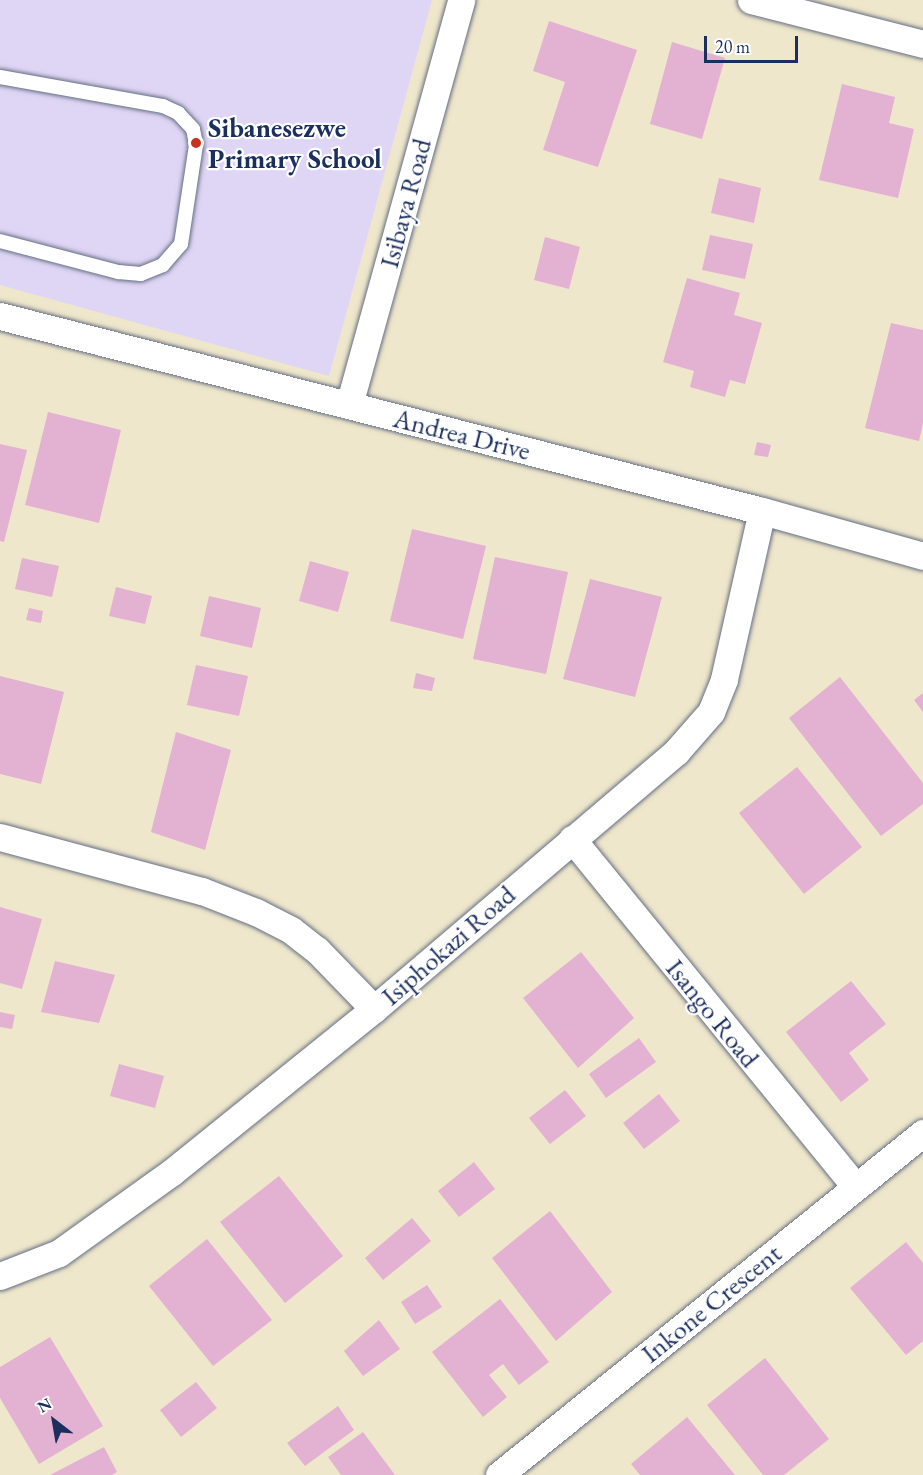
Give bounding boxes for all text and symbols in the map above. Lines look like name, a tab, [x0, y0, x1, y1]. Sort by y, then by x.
scale bar	[707, 24, 802, 62]
text: 20 m	[715, 35, 750, 58]
place label: Sibanesezwe Primary School	[208, 111, 382, 174]
street label: Isibaya Road	[372, 135, 438, 271]
marker: Sibanesezwe Primary School	[189, 136, 203, 150]
street label: Andrea Drive	[390, 401, 534, 467]
street label: Isiphokazi Road	[375, 878, 521, 1012]
street label: Isango Road	[660, 952, 766, 1074]
street label: Inkone Crescent	[634, 1237, 788, 1369]
north arrow	[24, 1391, 84, 1451]
text: N	[34, 1393, 55, 1417]

